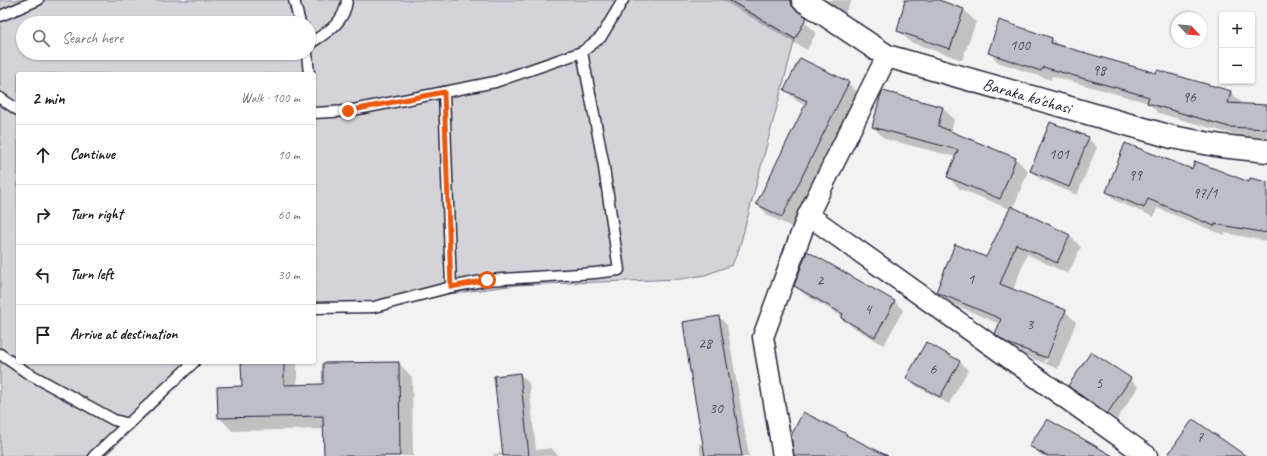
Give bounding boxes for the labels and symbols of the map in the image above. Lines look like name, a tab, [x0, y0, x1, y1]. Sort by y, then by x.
north arrow	[1171, 12, 1207, 48]
house number: 100	[1010, 36, 1031, 55]
house number: 98	[1092, 61, 1107, 80]
street label: Baraka ko'chasi	[980, 73, 1075, 119]
house number: 96	[1182, 88, 1197, 107]
route end	[339, 102, 357, 120]
house number: 101	[1049, 145, 1070, 164]
house number: 99	[1128, 166, 1143, 185]
house number: 97/1	[1192, 184, 1219, 203]
house number: 1	[968, 270, 976, 289]
route start	[478, 271, 496, 289]
house number: 2	[817, 271, 825, 290]
house number: 4	[865, 300, 873, 319]
house number: 3	[1027, 315, 1035, 334]
house number: 28	[698, 334, 713, 353]
house number: 6	[930, 360, 938, 379]
house number: 5	[1096, 374, 1104, 393]
house number: 30	[709, 399, 724, 418]
house number: 7	[1197, 428, 1205, 447]

